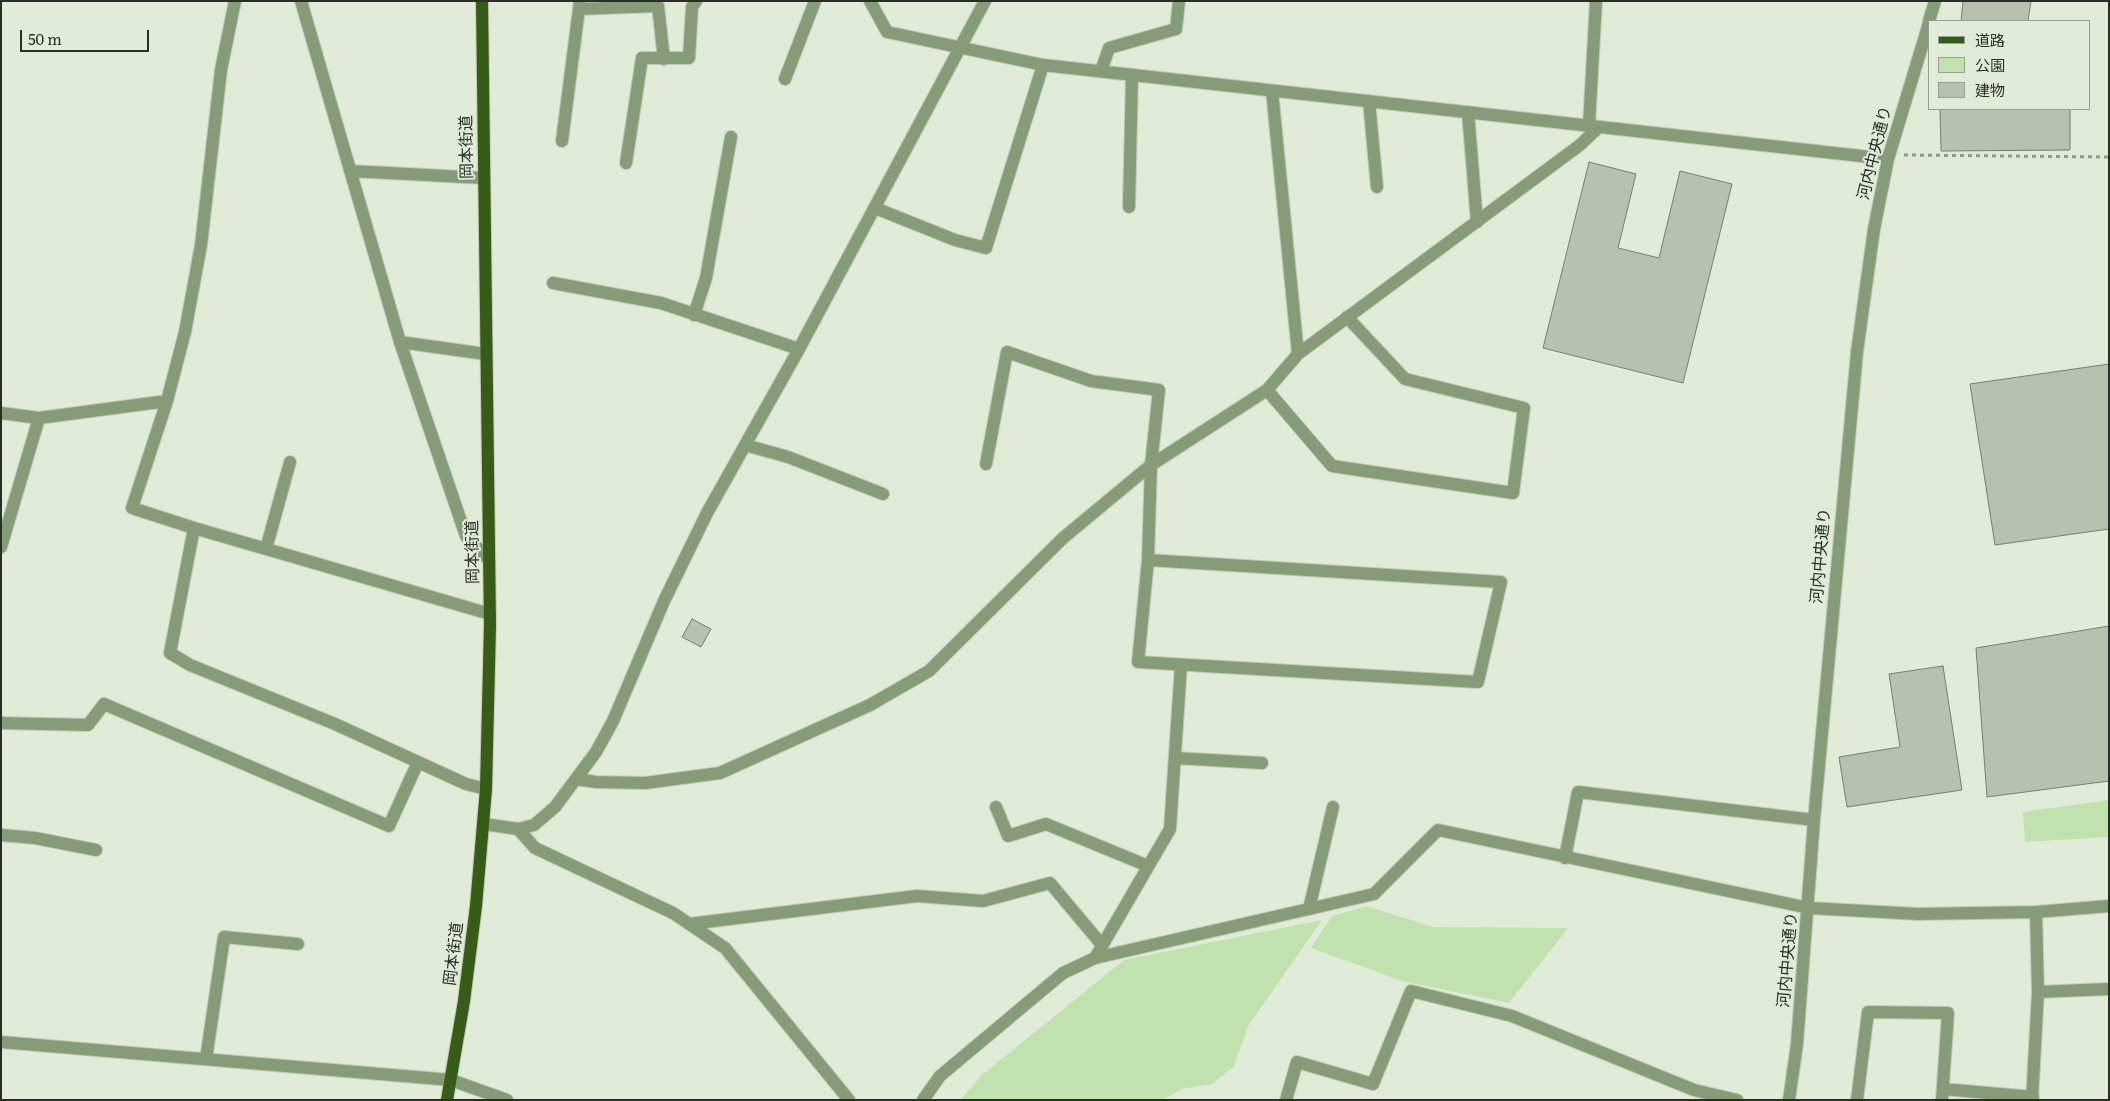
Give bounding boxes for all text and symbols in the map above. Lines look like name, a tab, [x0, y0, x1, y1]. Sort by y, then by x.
scale bar	[22, 20, 151, 52]
legend	[1928, 20, 2090, 110]
text: 50 m	[28, 27, 62, 50]
text: 道路	[1975, 28, 2005, 51]
text: 公園	[1975, 53, 2005, 76]
text: 建物	[1975, 78, 2005, 101]
street label: 河内中央通り	[1854, 104, 1896, 202]
street label: 岡本街道	[457, 115, 477, 179]
street label: 河内中央通り	[1807, 507, 1835, 605]
street label: 岡本街道	[463, 520, 483, 584]
street label: 河内中央通り	[1774, 911, 1802, 1009]
street label: 岡本街道	[441, 921, 467, 987]

